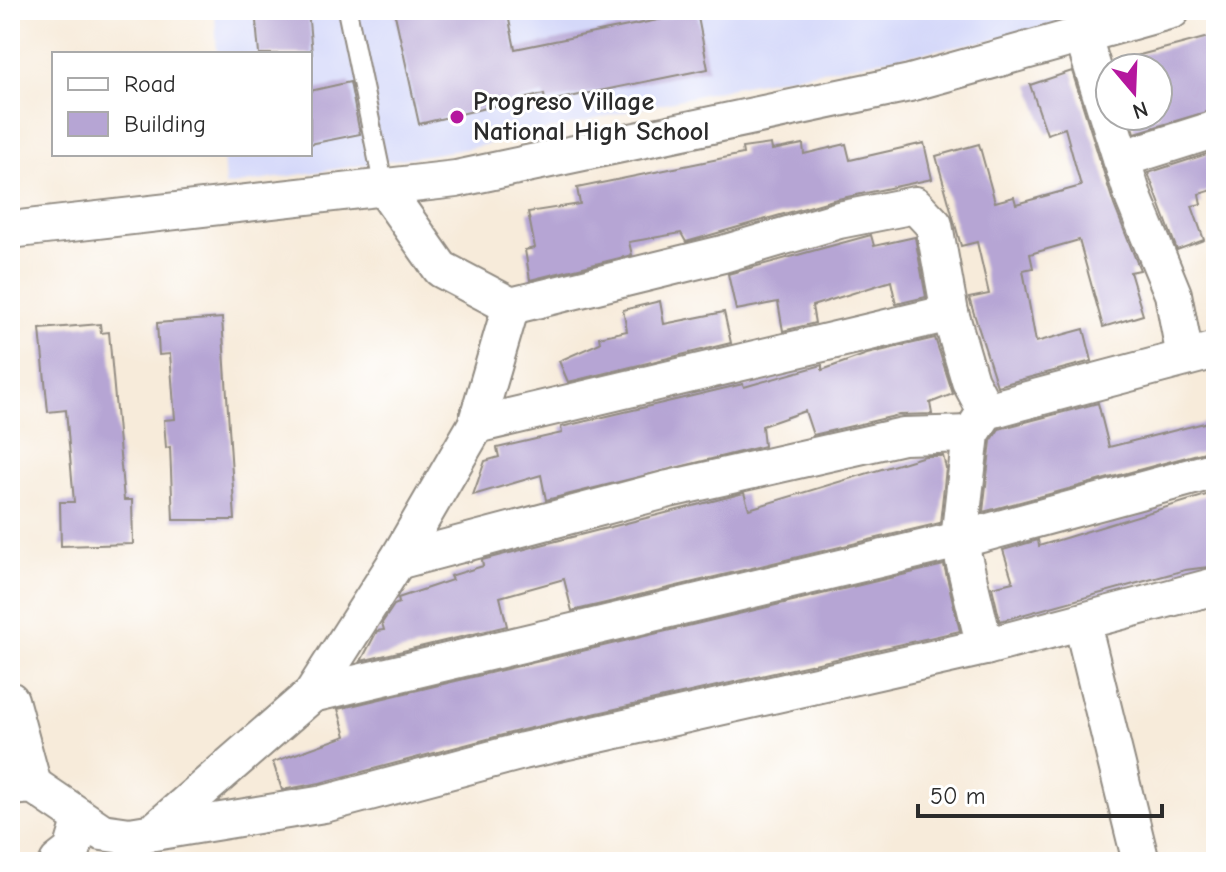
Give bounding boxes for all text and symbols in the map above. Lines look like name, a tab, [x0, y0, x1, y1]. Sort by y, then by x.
legend	[52, 52, 312, 156]
north arrow	[1094, 52, 1174, 132]
text: Road	[124, 70, 176, 98]
place label: Progreso Village National High School	[473, 87, 709, 147]
text: N	[1129, 95, 1151, 125]
marker: Progreso Village National High School	[448, 108, 466, 126]
text: Building	[124, 110, 206, 138]
scale bar	[918, 768, 1162, 818]
text: 50 m	[930, 782, 986, 810]

